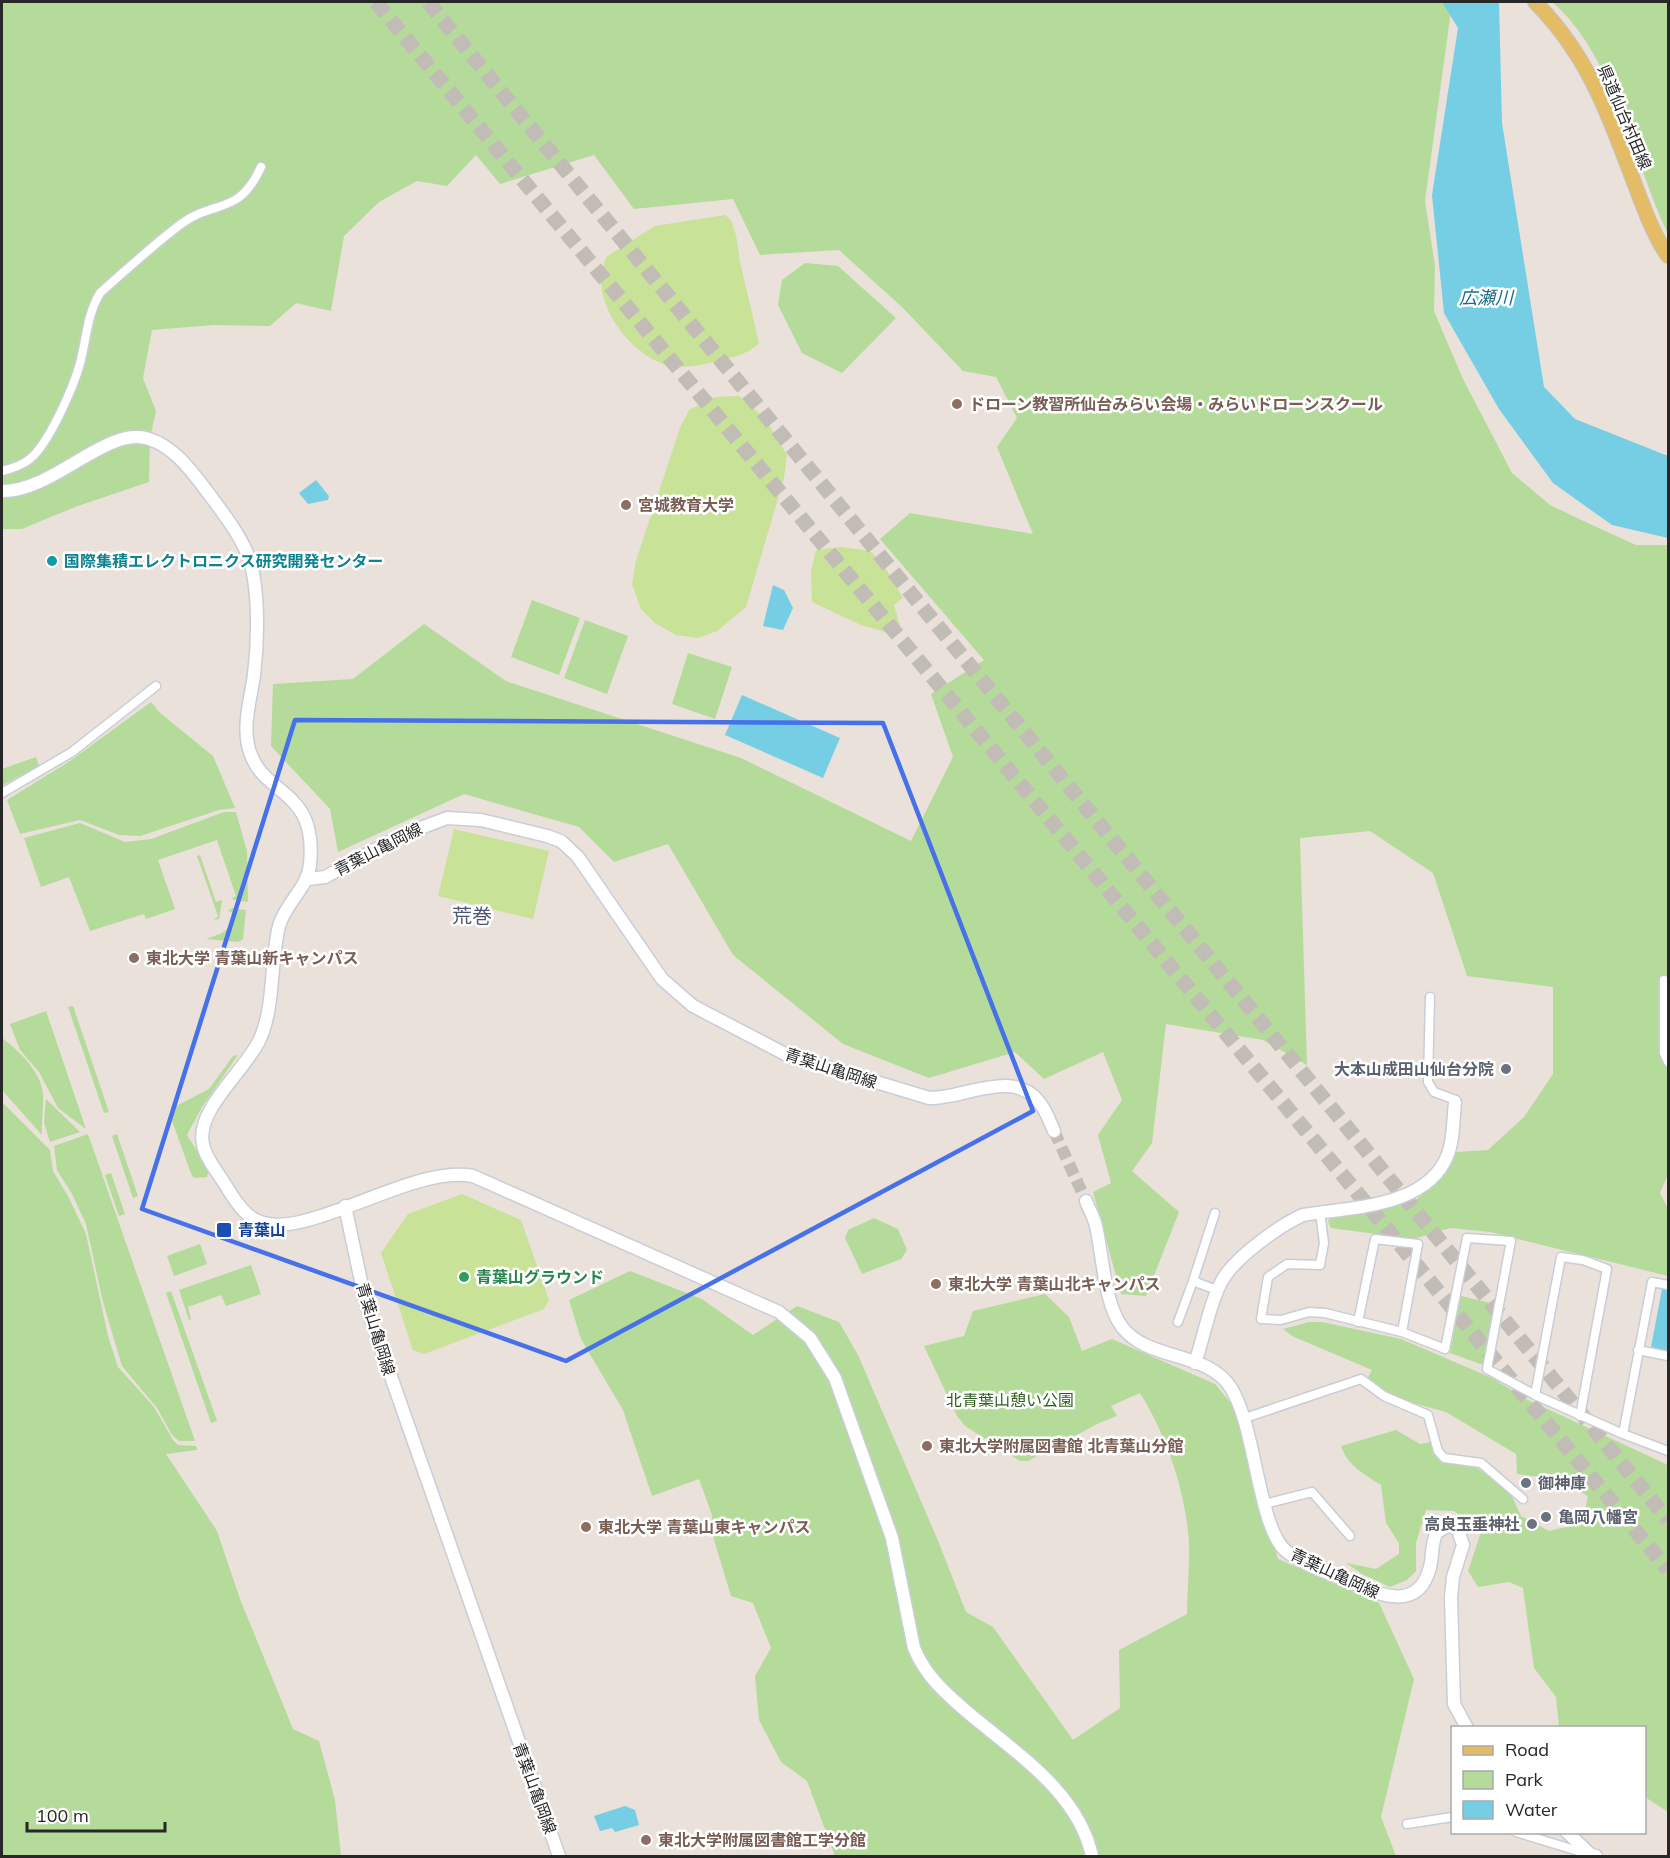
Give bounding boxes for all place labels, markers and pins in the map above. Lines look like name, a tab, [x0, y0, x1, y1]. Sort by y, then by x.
place label: ドローン教習所仙台みらい会場・みらいドローンスクール	[969, 394, 1383, 414]
marker: ドローン教習所仙台みらい会場・みらいドローンスクール	[950, 397, 964, 411]
place label: 宮城教育大学	[638, 495, 734, 515]
marker: 宮城教育大学	[619, 498, 633, 512]
place label: 国際集積エレクトロニクス研究開発センター	[64, 551, 384, 571]
marker: 国際集積エレクトロニクス研究開発センター	[45, 554, 59, 568]
place label: 東北大学 青葉山新キャンパス	[146, 948, 358, 968]
marker: 東北大学 青葉山新キャンパス	[127, 951, 141, 965]
place label: 大本山成田山仙台分院	[1334, 1059, 1494, 1079]
marker: 大本山成田山仙台分院	[1499, 1062, 1513, 1076]
place label: 青葉山	[238, 1220, 286, 1240]
marker: 青葉山	[215, 1221, 233, 1239]
place label: 青葉山グラウンド	[476, 1267, 604, 1287]
marker: 青葉山グラウンド	[457, 1270, 471, 1284]
place label: 東北大学 青葉山北キャンパス	[948, 1274, 1160, 1294]
marker: 東北大学 青葉山北キャンパス	[929, 1277, 943, 1291]
place label: 東北大学附属図書館 北青葉山分館	[939, 1436, 1183, 1456]
marker: 東北大学附属図書館 北青葉山分館	[920, 1439, 934, 1453]
place label: 御神庫	[1538, 1473, 1586, 1493]
marker: 御神庫	[1519, 1476, 1533, 1490]
place label: 亀岡八幡宮	[1558, 1507, 1638, 1527]
marker: 亀岡八幡宮	[1539, 1510, 1553, 1524]
place label: 高良玉垂神社	[1424, 1514, 1520, 1534]
place label: 東北大学 青葉山東キャンパス	[598, 1517, 810, 1537]
marker: 高良玉垂神社	[1525, 1517, 1539, 1531]
marker: 東北大学 青葉山東キャンパス	[579, 1520, 593, 1534]
place label: 東北大学附属図書館工学分館	[658, 1830, 866, 1850]
marker: 東北大学附属図書館工学分館	[639, 1833, 653, 1847]

